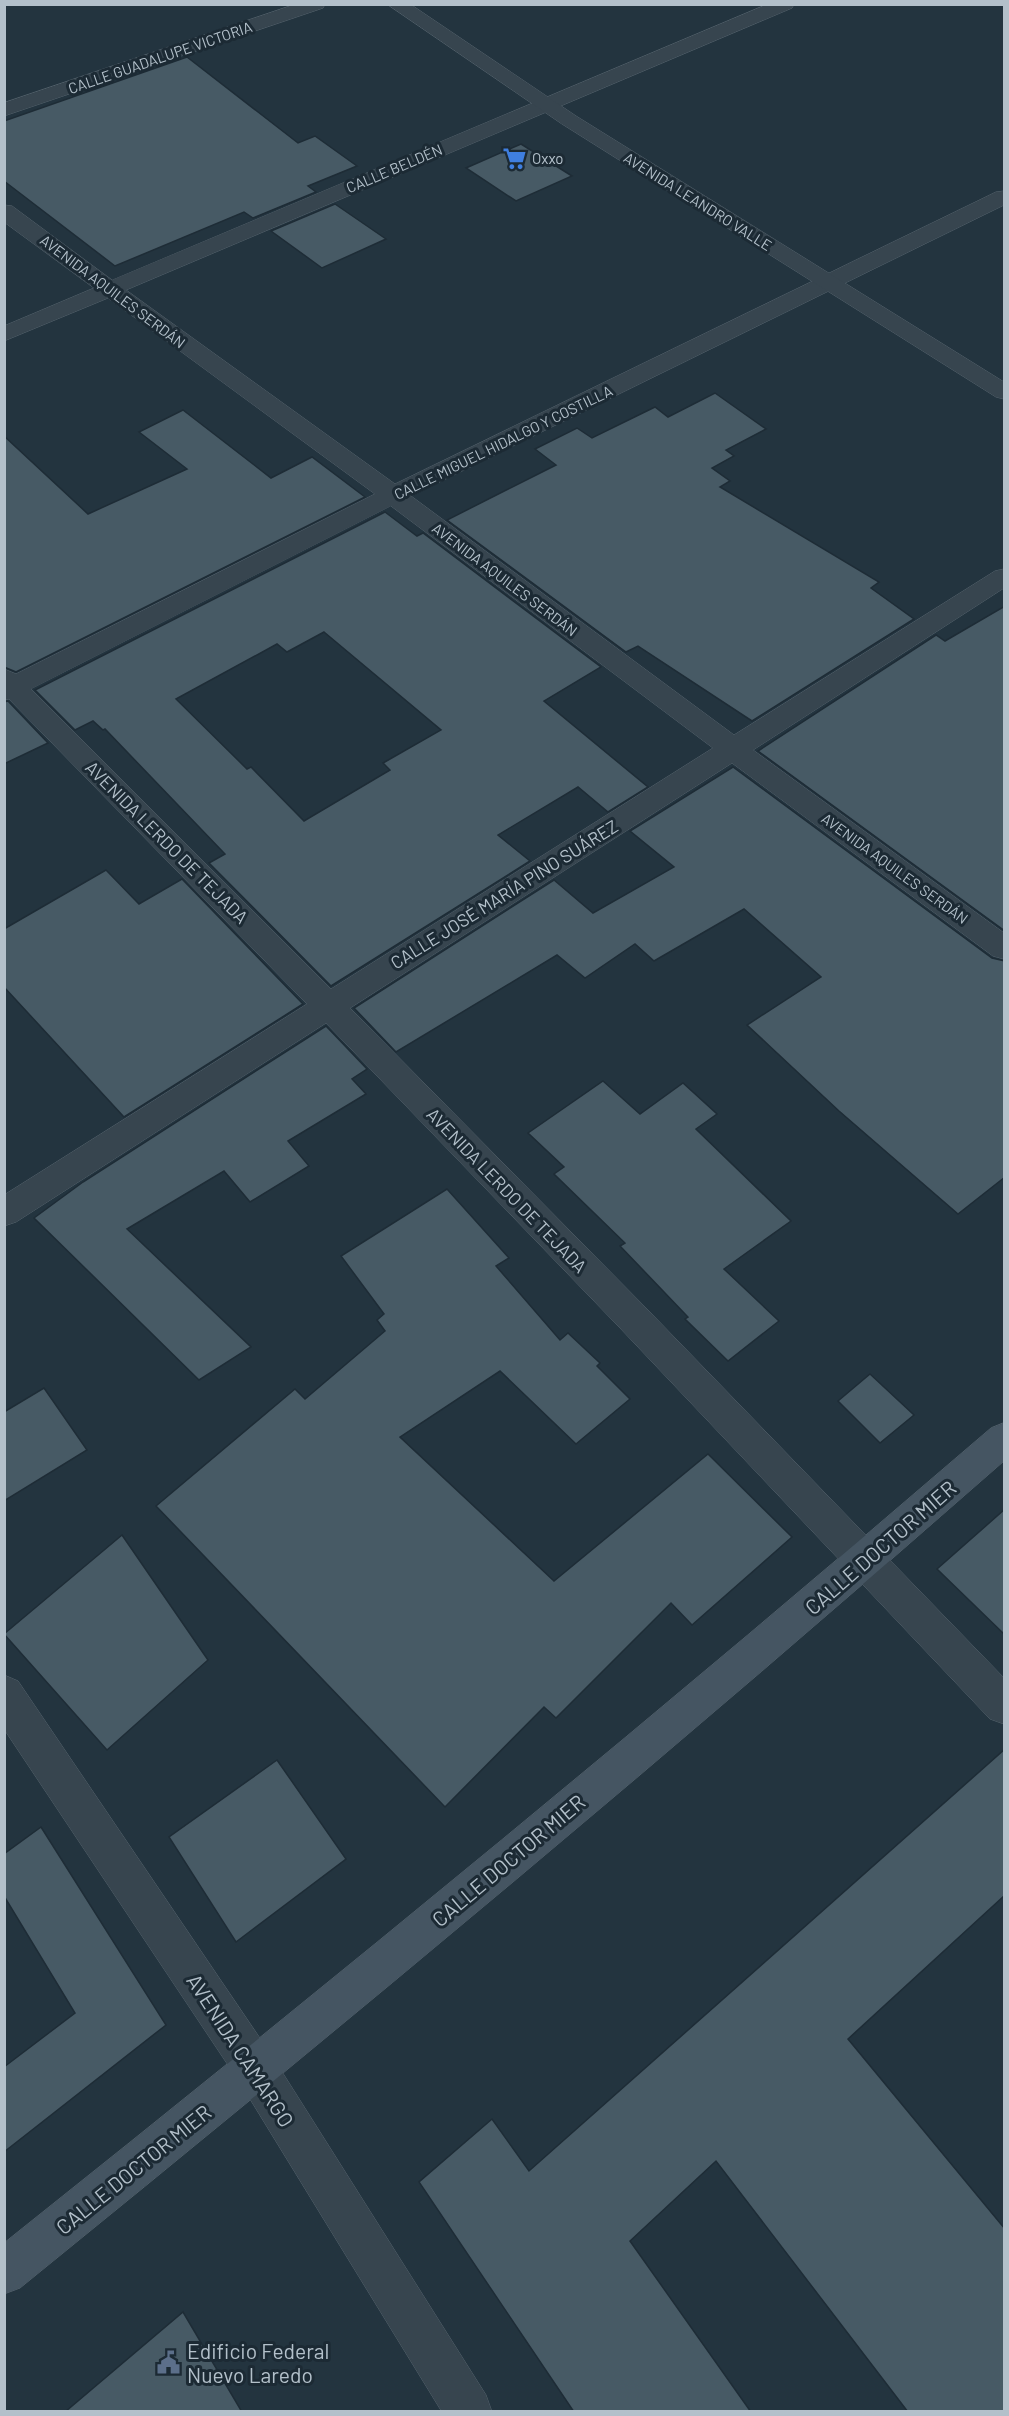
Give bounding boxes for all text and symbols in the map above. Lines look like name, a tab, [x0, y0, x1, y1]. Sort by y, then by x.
street label: CALLE GUADALUPE VICTORIA	[66, 17, 254, 97]
street label: CALLE BELDÉN	[343, 140, 445, 196]
supermarket icon: Oxxo	[501, 145, 527, 171]
street label: AVENIDA LEANDRO VALLE	[621, 148, 775, 254]
place label: Oxxo	[532, 149, 564, 167]
street label: AVENIDA AQUILES SERDÁN	[37, 231, 189, 351]
street label: CALLE MIGUEL HIDALGO Y COSTILLA	[391, 381, 615, 503]
street label: AVENIDA AQUILES SERDÁN	[429, 519, 581, 639]
street label: AVENIDA LERDO DE TEJADA	[81, 756, 253, 928]
street label: AVENIDA AQUILES SERDÁN	[818, 809, 972, 927]
street label: CALLE JOSÉ MARÍA PINO SUÁREZ	[386, 815, 622, 973]
street label: AVENIDA LERDO DE TEJADA	[422, 1103, 592, 1277]
street label: CALLE DOCTOR MIER	[799, 1475, 961, 1619]
street label: CALLE DOCTOR MIER	[426, 1789, 590, 1931]
street label: AVENIDA CAMARGO	[182, 1969, 300, 2131]
street label: CALLE DOCTOR MIER	[51, 2099, 215, 2239]
place label: Edificio Federal Nuevo Laredo	[187, 2338, 329, 2387]
public building icon: Edificio Federal Nuevo Laredo	[156, 2349, 182, 2375]

